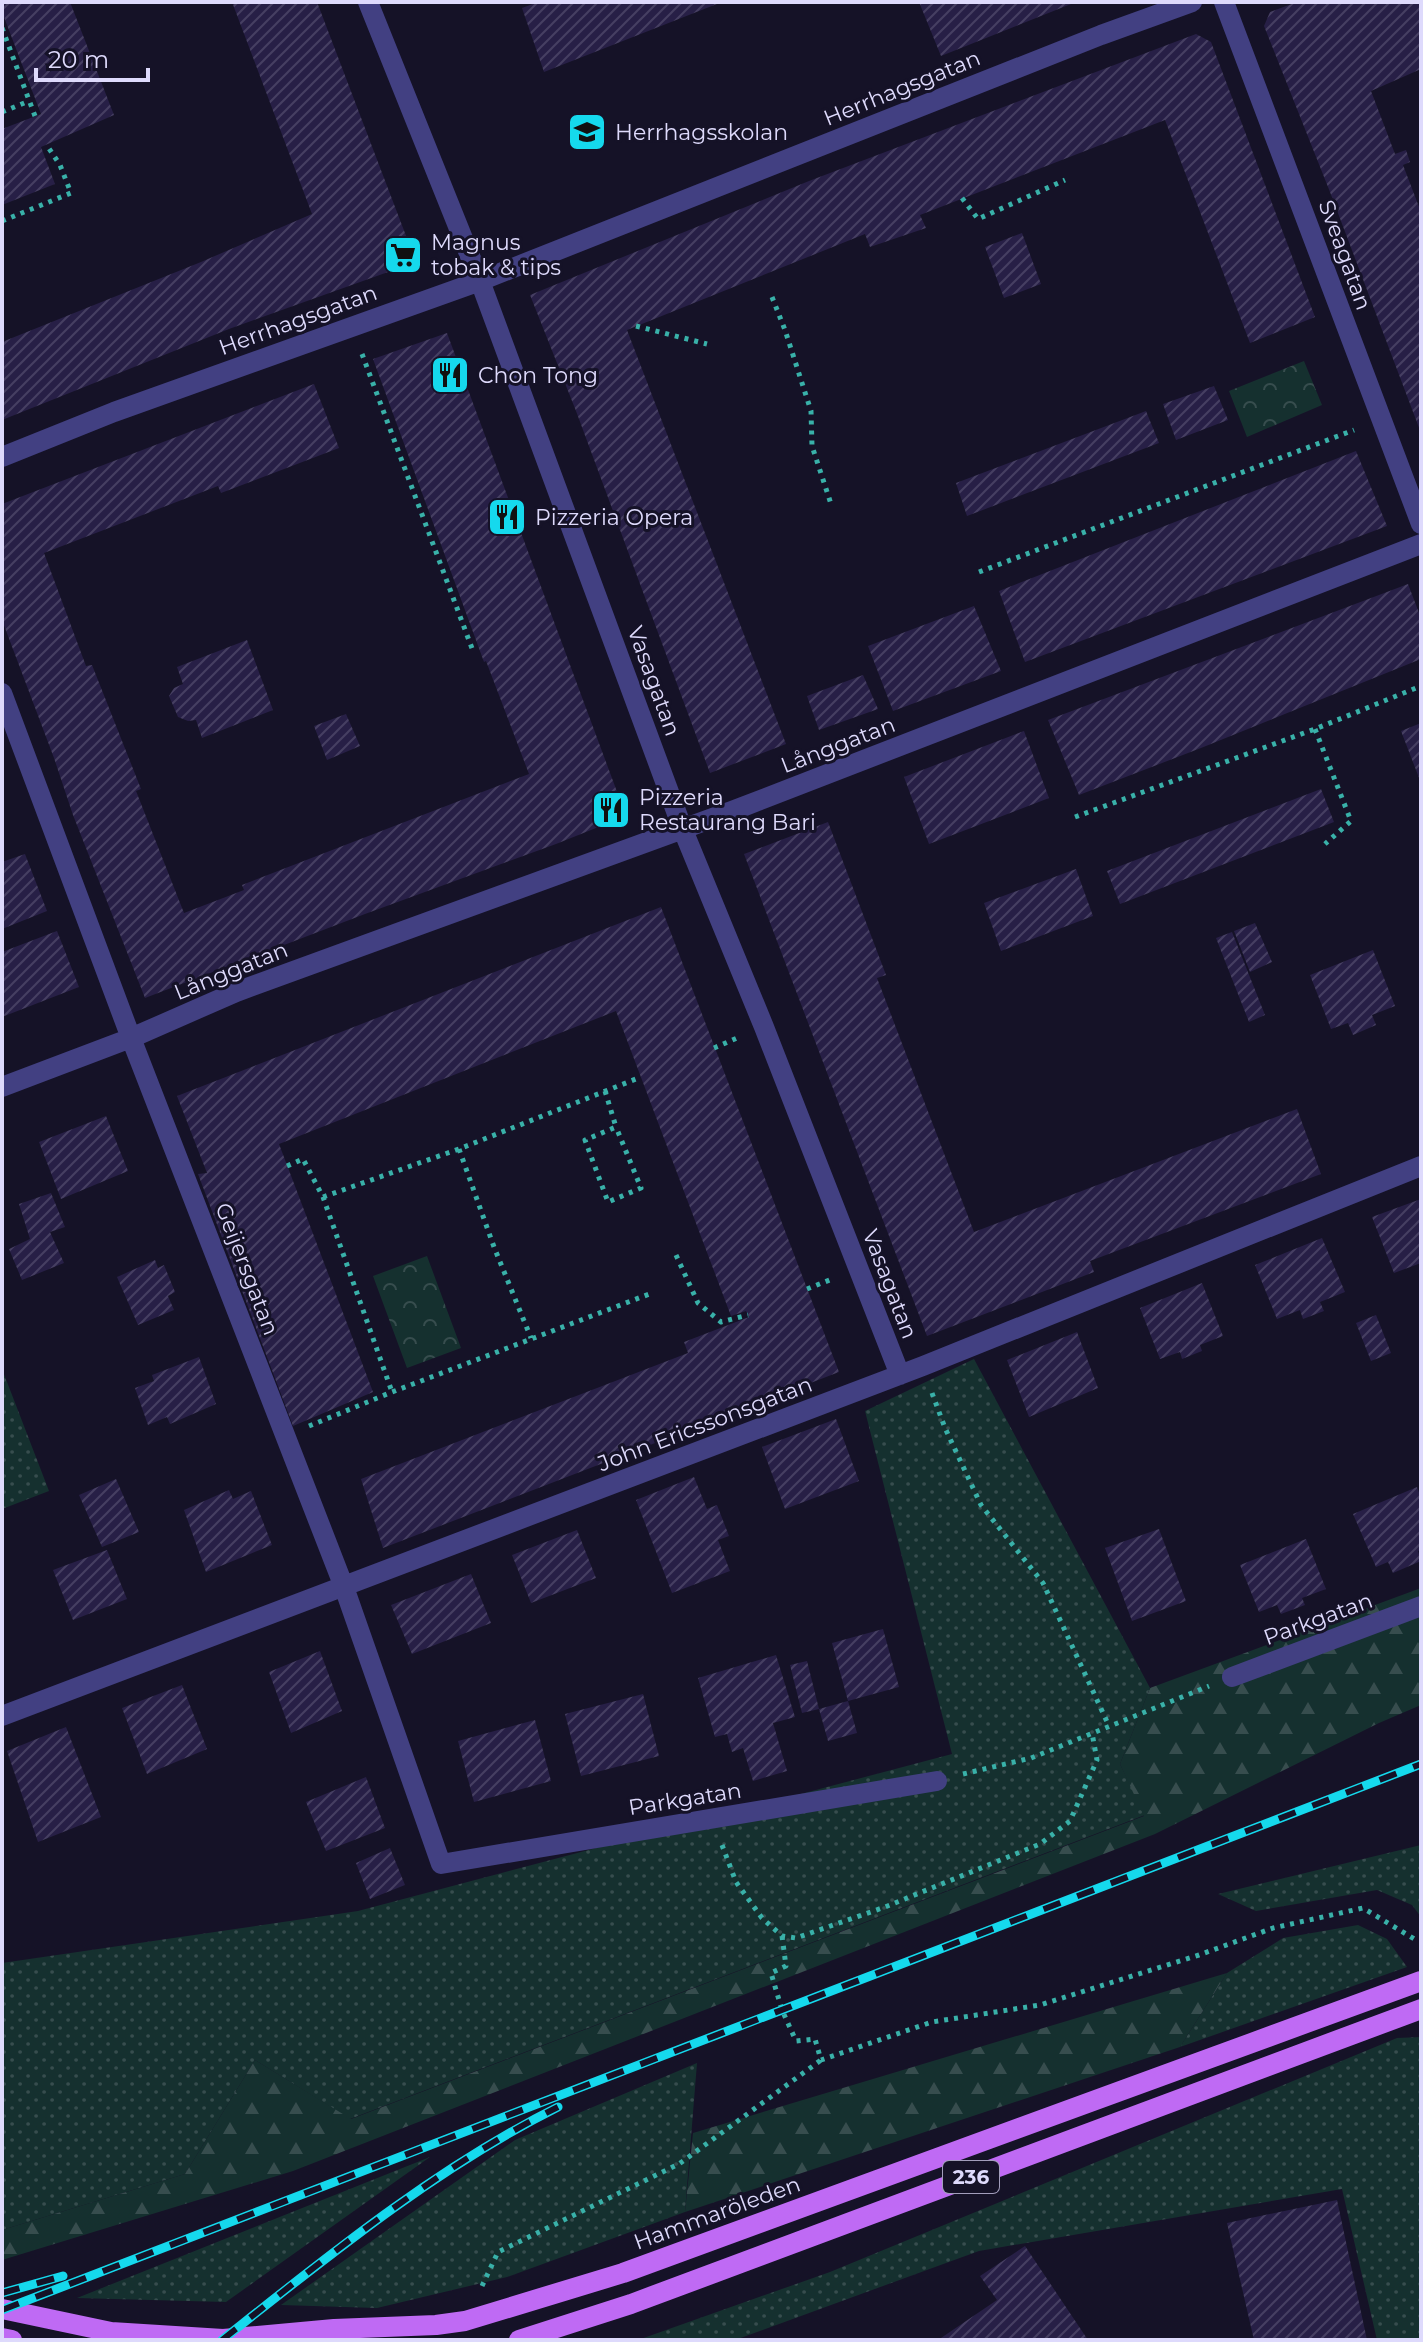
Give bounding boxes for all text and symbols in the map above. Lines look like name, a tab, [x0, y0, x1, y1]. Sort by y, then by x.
scale bar	[36, 32, 148, 82]
street label: Herrhagsgatan	[820, 44, 984, 132]
text: 20 m	[48, 45, 109, 74]
school or university icon: Herrhagsskolan	[566, 111, 608, 153]
place label: Herrhagsskolan	[615, 119, 788, 146]
street label: Sveagatan	[1313, 196, 1377, 314]
place label: Magnus tobak & tips	[431, 229, 561, 281]
supermarket icon: Magnus tobak & tips	[382, 234, 424, 276]
street label: Herrhagsgatan	[215, 279, 381, 361]
restaurant icon: Chon Tong	[429, 354, 471, 396]
place label: Chon Tong	[478, 362, 598, 389]
restaurant icon: Pizzeria Opera	[486, 496, 528, 538]
place label: Pizzeria Opera	[535, 504, 693, 531]
street label: Vasagatan	[622, 622, 686, 740]
street label: Långgatan	[777, 711, 899, 779]
place label: Pizzeria Restaurang Bari	[639, 784, 816, 836]
restaurant icon: Pizzeria Restaurang Bari	[590, 789, 632, 831]
street label: Långgatan	[170, 936, 292, 1006]
street label: Geijersgatan	[209, 1199, 285, 1339]
street label: Vasagatan	[857, 1225, 923, 1343]
street label: John Ericssonsgatan	[593, 1371, 816, 1478]
street label: Parkgatan	[1260, 1587, 1376, 1651]
street label: Parkgatan	[626, 1777, 744, 1821]
road number: 236	[943, 2161, 999, 2193]
street label: Hammaröleden	[630, 2170, 804, 2256]

